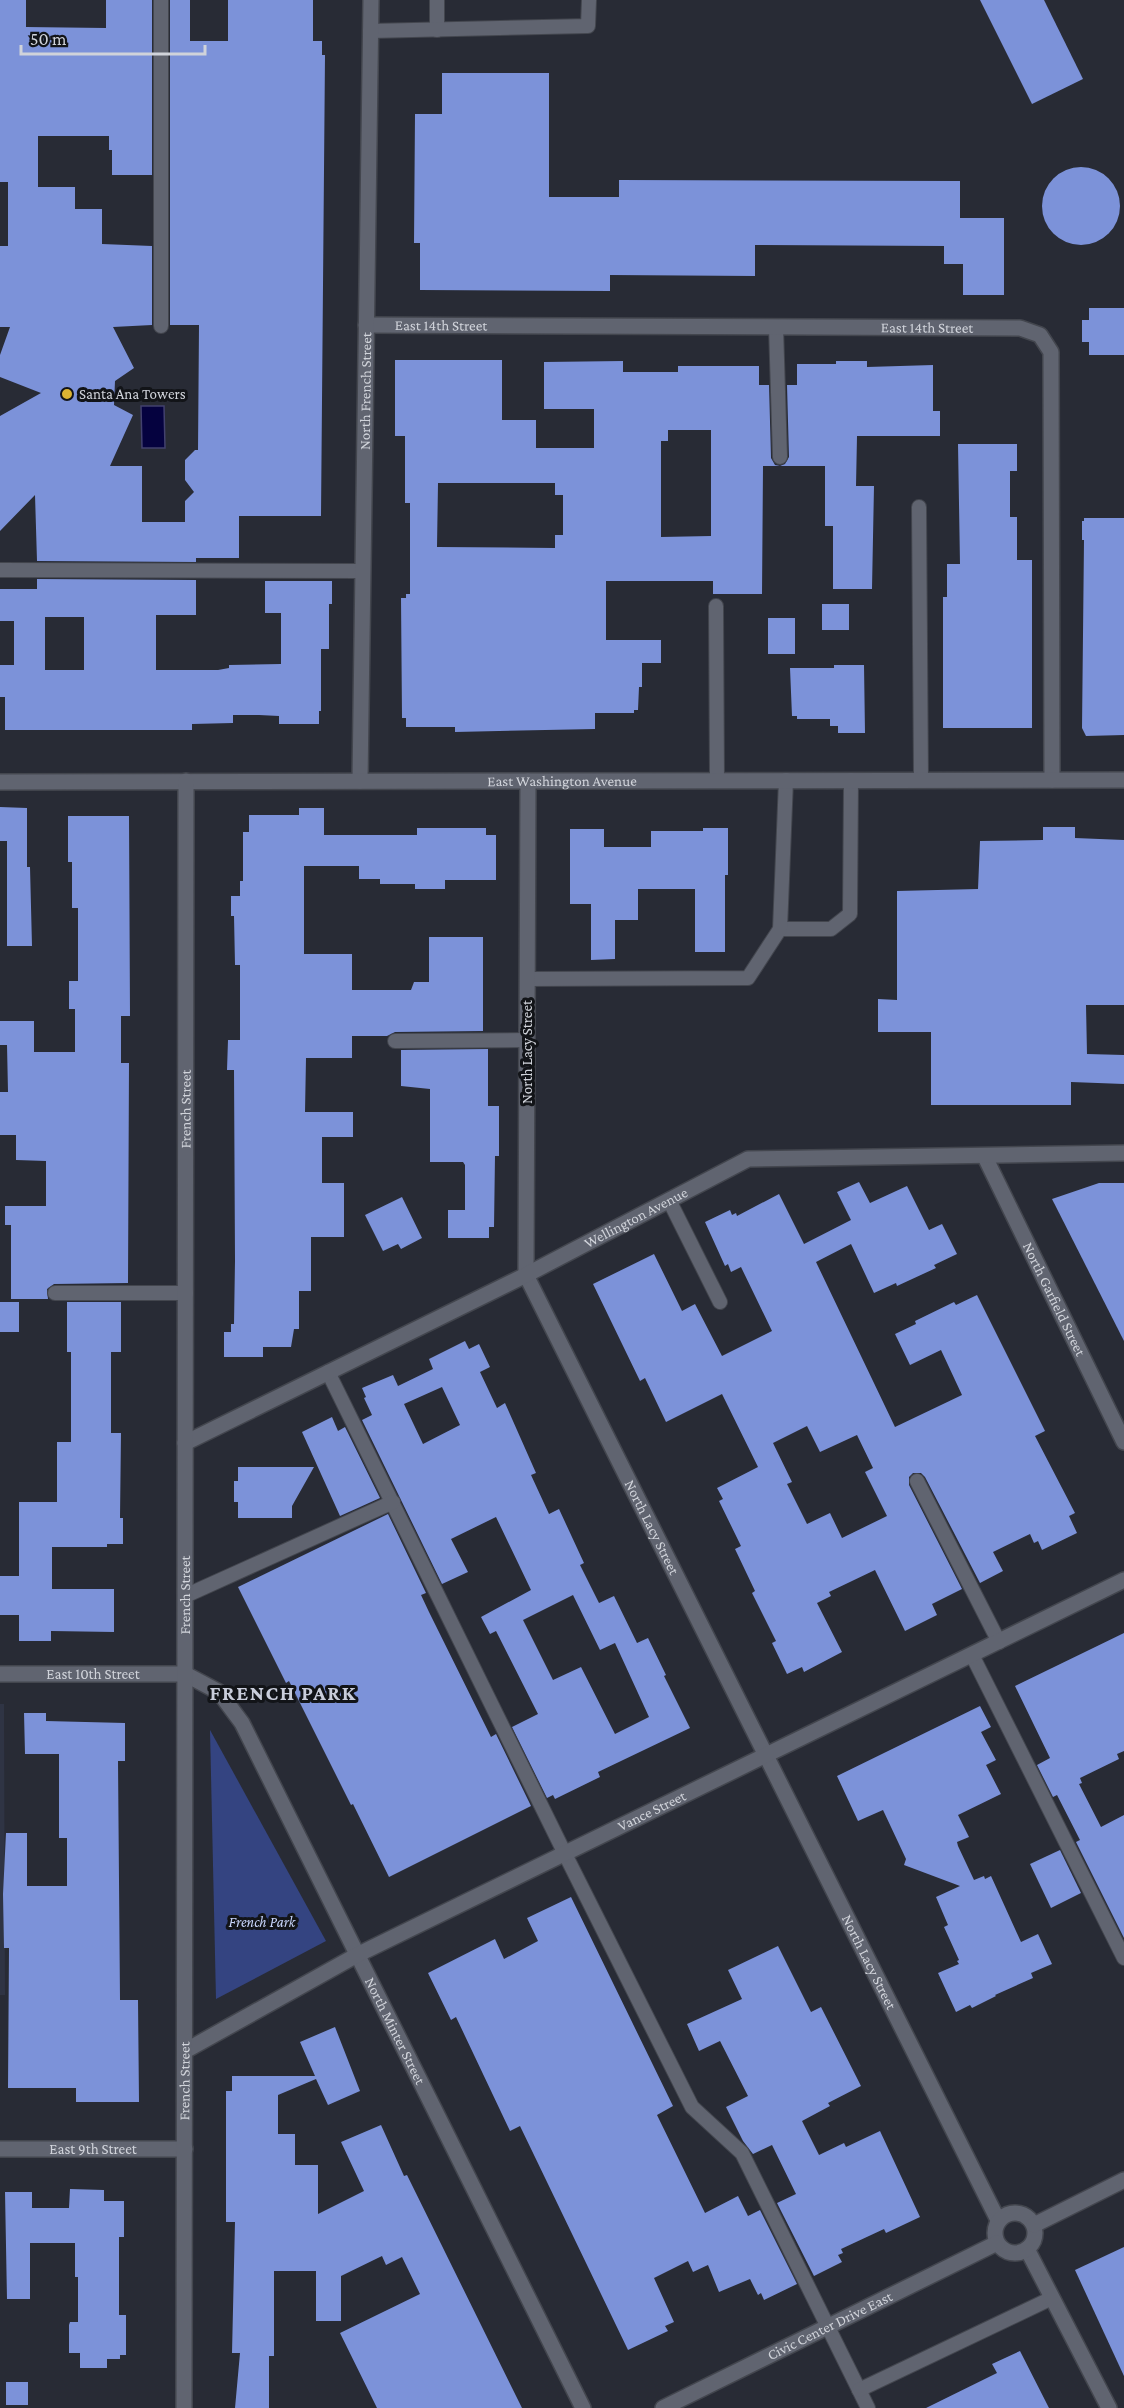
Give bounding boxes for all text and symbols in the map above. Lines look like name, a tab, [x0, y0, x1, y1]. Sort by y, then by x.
scale bar	[21, 18, 206, 56]
text: 50 m	[30, 29, 67, 49]
street label: East 14th Street	[395, 317, 488, 334]
street label: East 14th Street	[881, 319, 974, 336]
street label: North French Street	[357, 331, 374, 450]
place label: Santa Ana Towers	[79, 386, 186, 402]
marker: Santa Ana Towers	[60, 387, 74, 401]
street label: East Washington Avenue	[487, 773, 637, 790]
street label: North Lacy Street	[519, 999, 536, 1104]
street label: French Street	[178, 1068, 194, 1149]
street label: Wellington Avenue	[581, 1184, 691, 1251]
street label: North Garfield Street	[1020, 1239, 1089, 1359]
street label: North Lacy Street	[622, 1477, 683, 1578]
street label: French Street	[177, 1554, 193, 1635]
street label: East 10th Street	[46, 1666, 141, 1682]
district label: FRENCH PARK	[209, 1681, 357, 1705]
street label: Vance Street	[615, 1787, 689, 1834]
street label: North Lacy Street	[839, 1912, 900, 2013]
park label: French Park	[229, 1914, 297, 1930]
street label: North Minter Street	[362, 1975, 429, 2088]
street label: French Street	[176, 2040, 192, 2121]
street label: East 9th Street	[49, 2141, 138, 2157]
street label: Civic Center Drive East	[765, 2288, 896, 2363]

